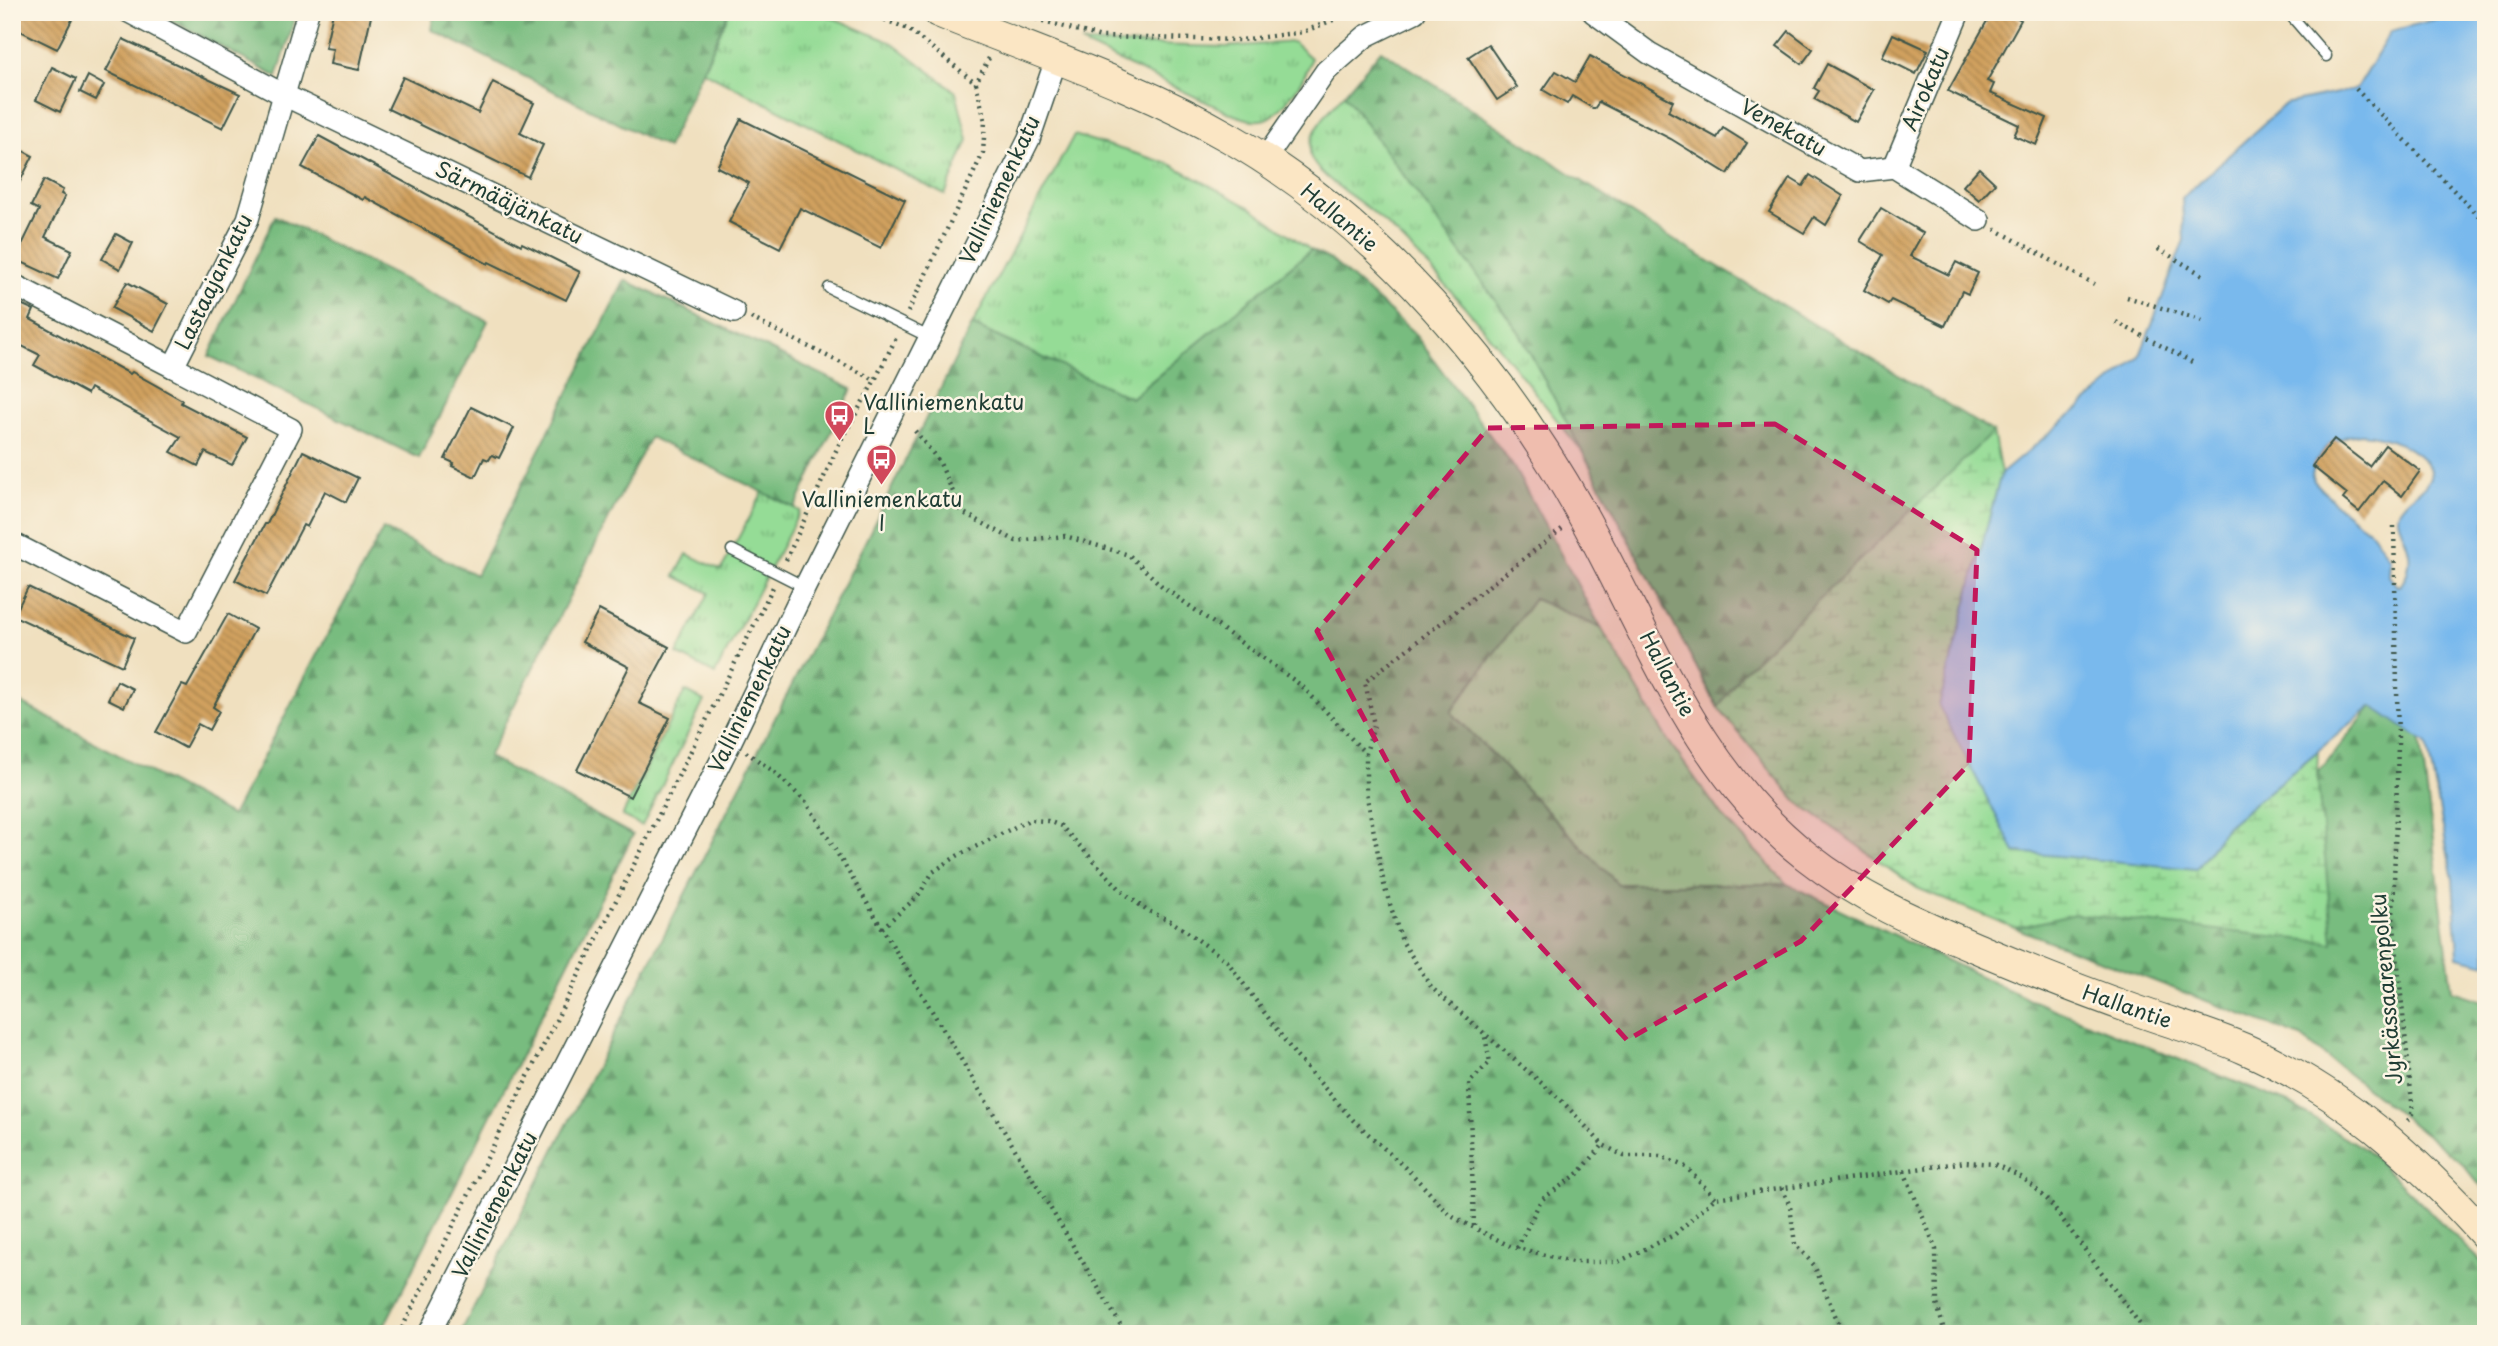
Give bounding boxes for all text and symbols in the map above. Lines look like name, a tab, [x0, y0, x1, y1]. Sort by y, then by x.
street label: Airokatu	[1892, 41, 1956, 135]
street label: Venekatu	[1735, 89, 1833, 163]
street label: Valliniemenkatu	[950, 109, 1047, 269]
street label: Särmääjänkatu	[430, 152, 589, 251]
street label: Hallantie	[1294, 174, 1386, 259]
street label: Lastaajankatu	[165, 208, 259, 355]
place label: Valliniemenkatu L	[863, 385, 1024, 441]
bus stop icon: Valliniemenkatu L	[823, 398, 857, 442]
bus stop icon: Valliniemenkatu I	[865, 443, 899, 487]
place label: Valliniemenkatu I	[801, 482, 963, 538]
street label: Valliniemenkatu	[698, 619, 798, 778]
street label: Hallantie	[1633, 625, 1705, 722]
street label: Jyrkässaarenpolku	[2361, 892, 2409, 1086]
street label: Hallantie	[2079, 975, 2177, 1035]
street label: Valliniemenkatu	[442, 1125, 544, 1283]

